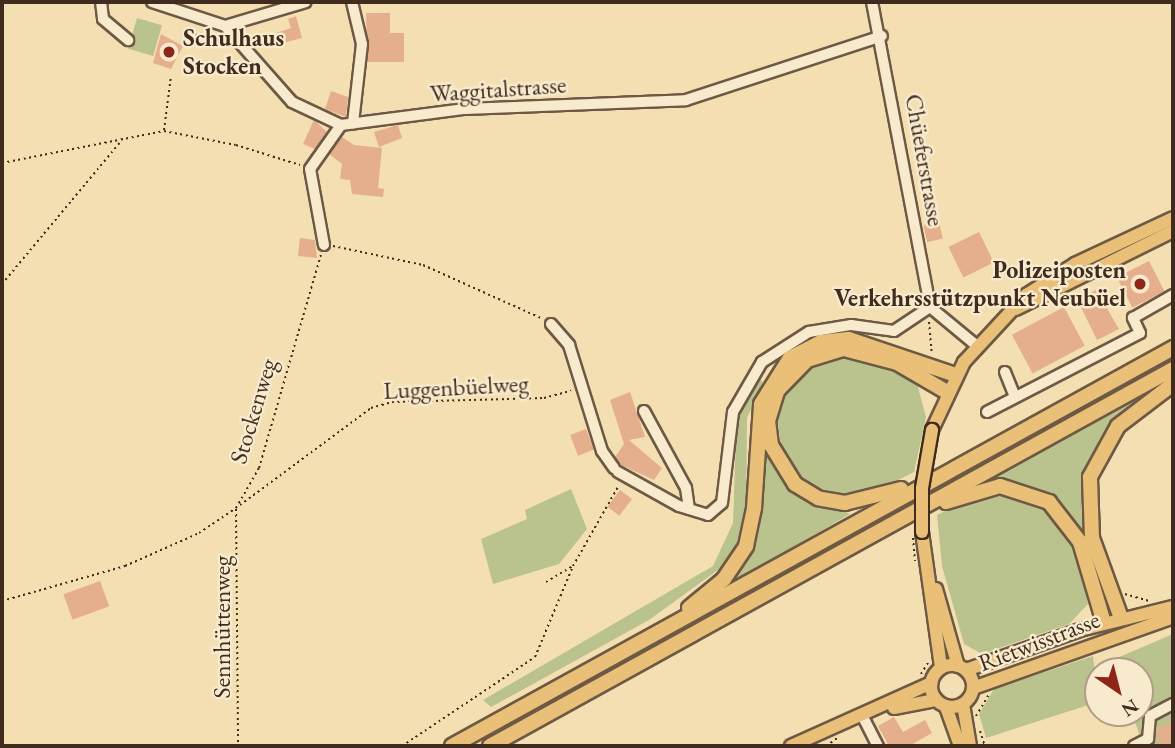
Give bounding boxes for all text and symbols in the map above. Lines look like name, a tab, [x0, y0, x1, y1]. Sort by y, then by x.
place label: Schulhaus Stocken	[183, 24, 284, 80]
marker: Schulhaus Stocken	[161, 44, 177, 60]
street label: Waggitalstrasse	[429, 70, 567, 108]
street label: Chüeferstrasse	[899, 92, 951, 228]
place label: Polizeiposten Verkehrsstützpunkt Neubüel	[834, 256, 1126, 312]
marker: Polizeiposten Verkehrsstützpunkt Neubüel	[1132, 276, 1148, 292]
street label: Stockenweg	[223, 355, 283, 467]
street label: Luggenbüelweg	[383, 369, 529, 405]
street label: Sennhüttenweg	[208, 555, 236, 699]
street label: Rietwisstrasse	[974, 605, 1104, 677]
north arrow	[1084, 657, 1154, 727]
text: N	[1117, 693, 1144, 723]

